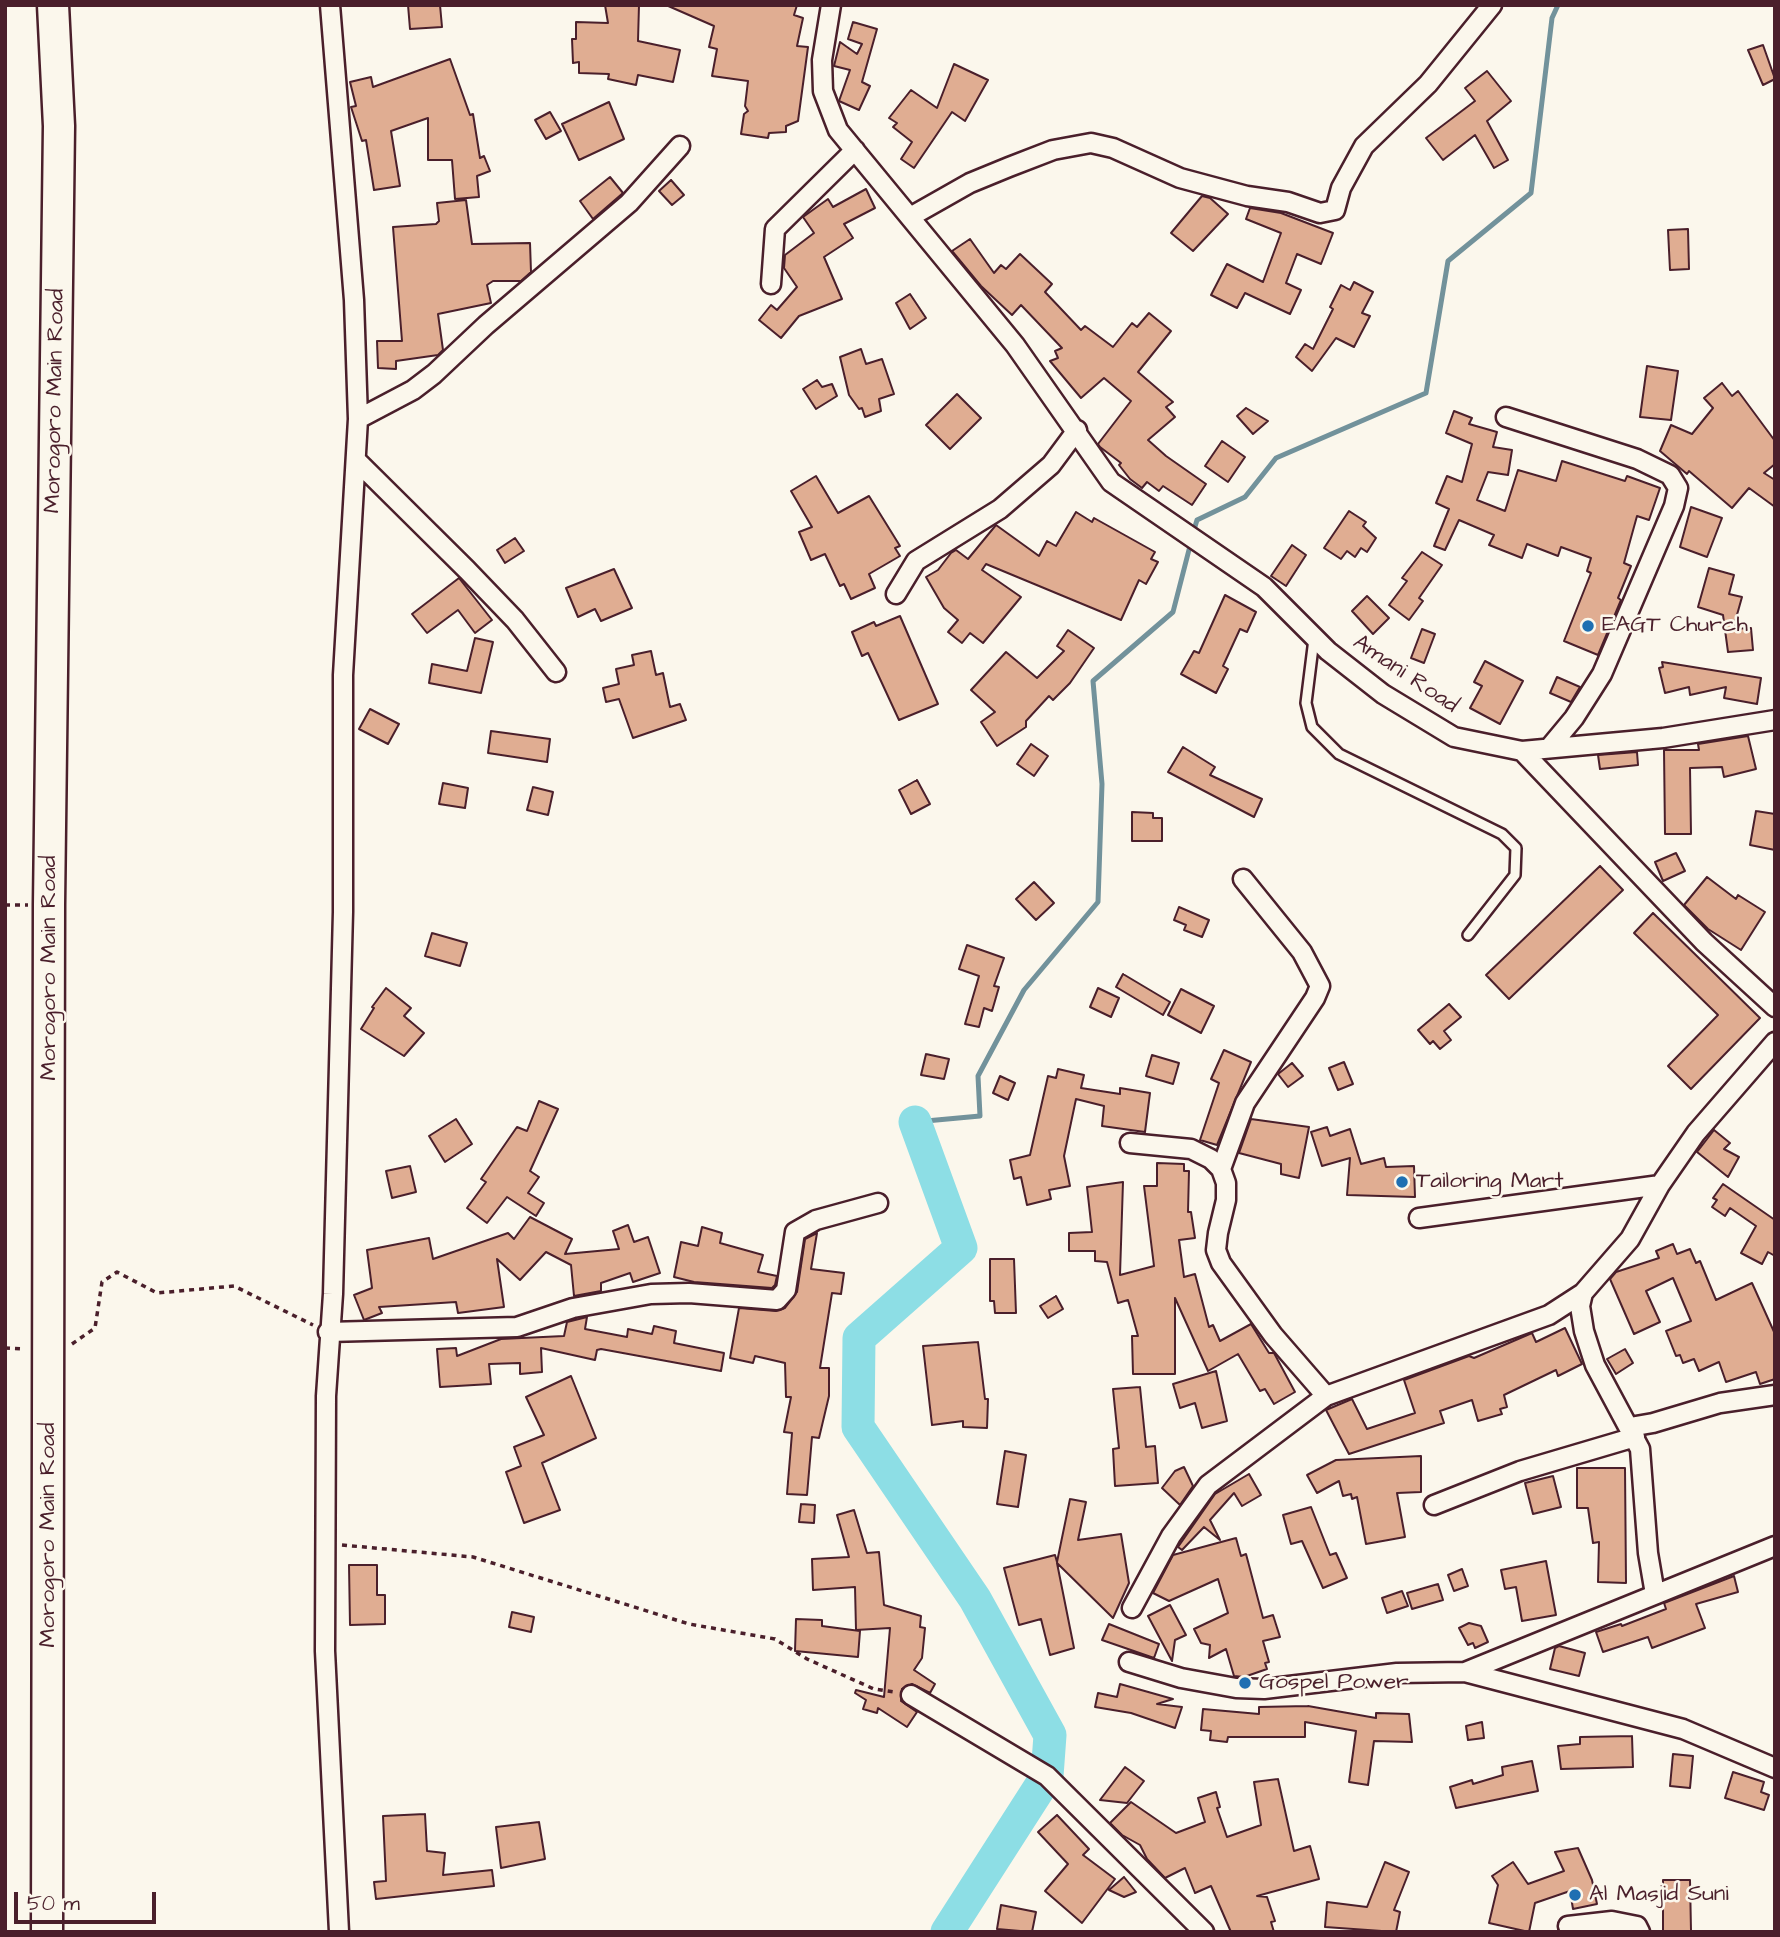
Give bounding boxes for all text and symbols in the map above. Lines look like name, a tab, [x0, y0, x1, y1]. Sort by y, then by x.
street label: Morogoro Main Road	[40, 288, 72, 514]
place label: EAGT Church	[1602, 612, 1748, 640]
marker: EAGT Church	[1580, 618, 1596, 634]
street label: Amani Road	[1347, 630, 1463, 720]
street label: Morogoro Main Road	[36, 856, 64, 1080]
place label: Tailoring Mart	[1416, 1168, 1564, 1196]
marker: Tailoring Mart	[1394, 1174, 1410, 1190]
street label: Morogoro Main Road	[35, 1423, 63, 1647]
place label: Gospel Power	[1259, 1669, 1409, 1697]
marker: Gospel Power	[1237, 1675, 1253, 1691]
scale bar	[18, 1878, 159, 1922]
place label: Al Masjid Suni	[1589, 1881, 1729, 1909]
marker: Al Masjid Suni	[1567, 1887, 1583, 1903]
text: 50 m	[27, 1889, 80, 1918]

